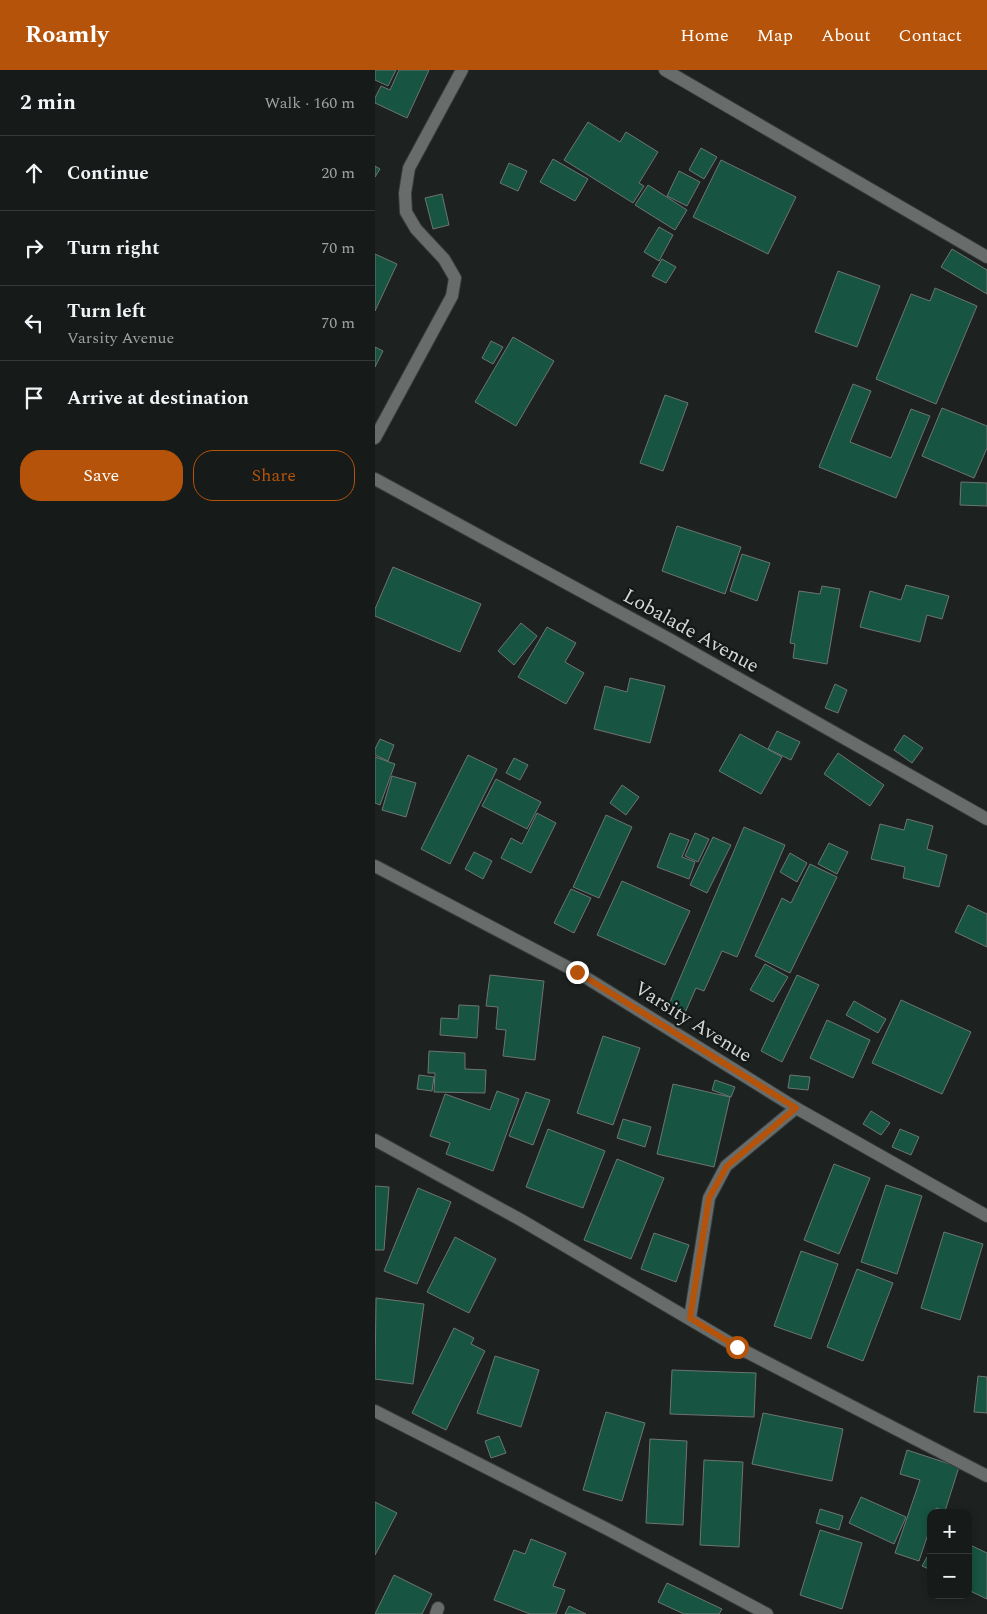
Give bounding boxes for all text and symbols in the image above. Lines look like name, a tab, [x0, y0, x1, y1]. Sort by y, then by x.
text: Roamly	[25, 17, 109, 53]
text: Home	[680, 22, 729, 49]
text: Map	[757, 22, 793, 49]
text: About	[821, 22, 871, 49]
text: Contact	[899, 22, 962, 49]
text: 2 min	[20, 87, 76, 119]
text: Walk · 160 m	[264, 91, 355, 115]
icon: ahead	[20, 159, 48, 187]
text: Continue	[67, 159, 149, 188]
text: 20 m	[321, 161, 355, 185]
icon: right	[20, 234, 48, 262]
text: Turn right	[67, 234, 160, 263]
text: 70 m	[321, 236, 355, 260]
text: Turn left	[67, 297, 146, 326]
icon: left	[20, 309, 48, 337]
text: 70 m	[321, 311, 355, 335]
text: Varsity Avenue	[67, 326, 174, 350]
icon: arrive	[20, 384, 48, 412]
text: Arrive at destination	[67, 384, 249, 413]
button: Save	[20, 450, 183, 501]
button: Share	[193, 450, 355, 501]
street label: Lobalade Avenue	[617, 581, 765, 681]
route end	[566, 961, 589, 984]
street label: Varsity Avenue	[628, 974, 758, 1070]
route start	[726, 1336, 749, 1359]
map controls	[927, 1509, 972, 1599]
button: +	[927, 1509, 972, 1554]
button: −	[927, 1554, 972, 1599]

